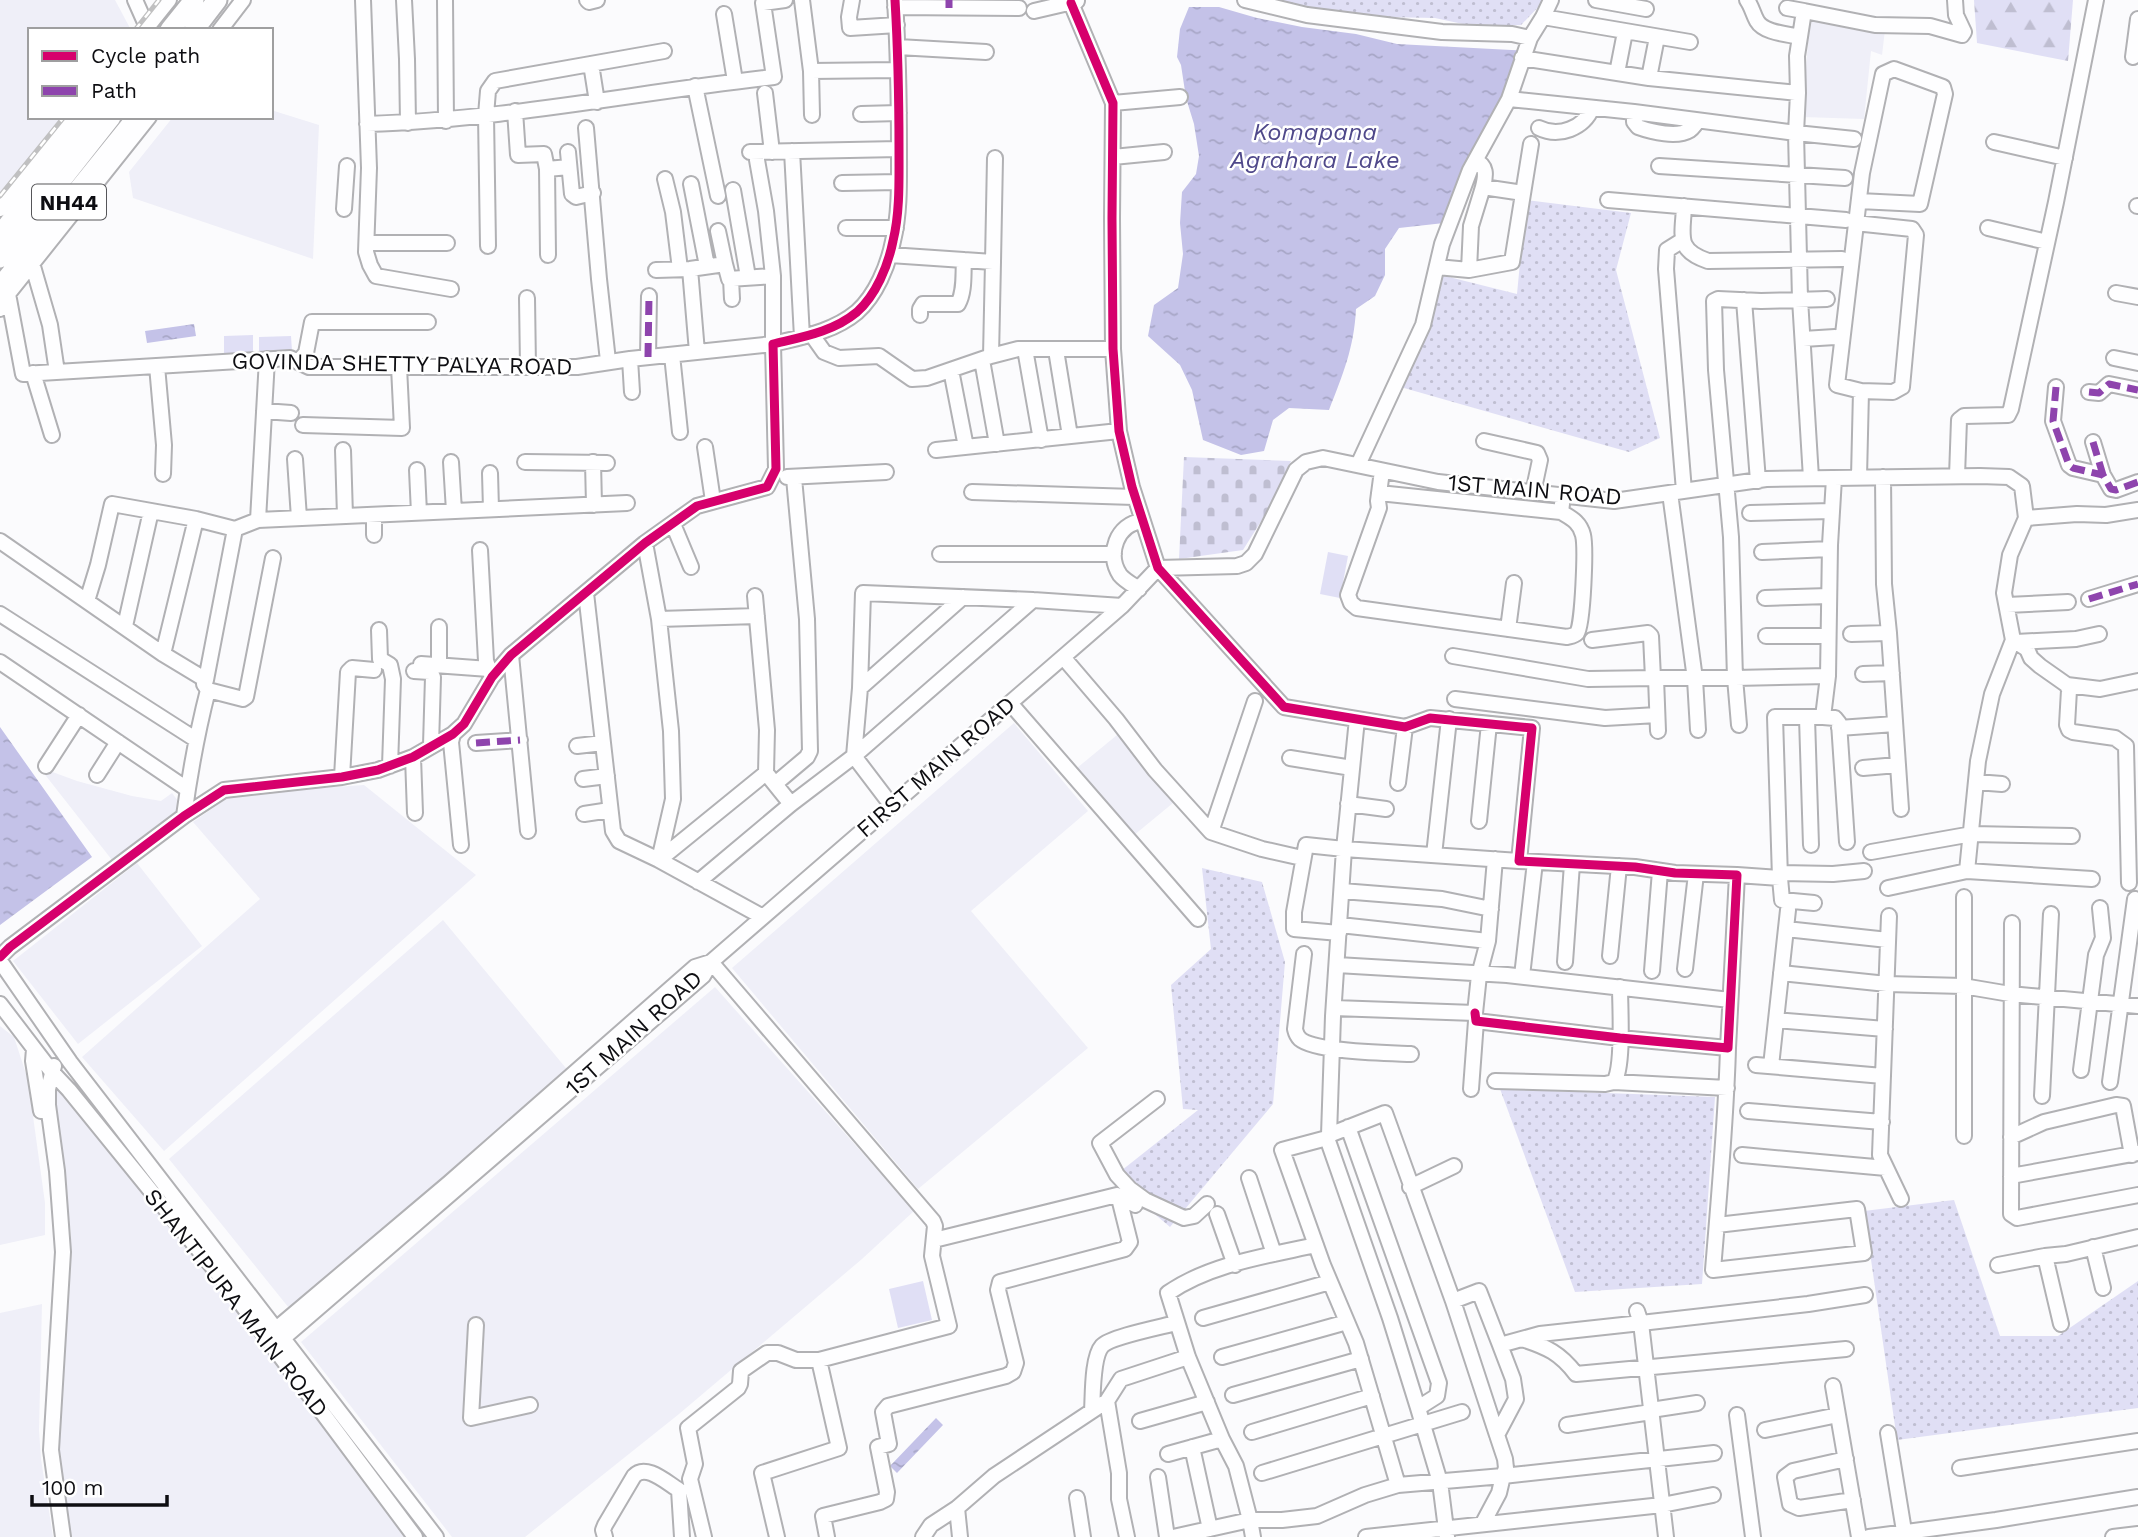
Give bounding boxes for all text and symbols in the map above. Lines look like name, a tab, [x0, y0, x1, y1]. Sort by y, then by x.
legend	[28, 28, 273, 119]
text: Cycle path	[91, 43, 200, 68]
text: Path	[91, 78, 137, 103]
water label: Komapana Agrahara Lake	[1229, 118, 1400, 174]
road number: NH44	[32, 184, 106, 220]
street label: GOVINDA SHETTY PALYA ROAD	[231, 348, 573, 380]
street label: 1ST MAIN ROAD	[1447, 469, 1623, 511]
street label: FIRST MAIN ROAD	[851, 691, 1021, 843]
street label: 1ST MAIN ROAD	[560, 965, 708, 1101]
street label: SHANTIPURA MAIN ROAD	[139, 1184, 333, 1422]
scale bar	[32, 1464, 166, 1508]
text: 100 m	[42, 1475, 104, 1500]

